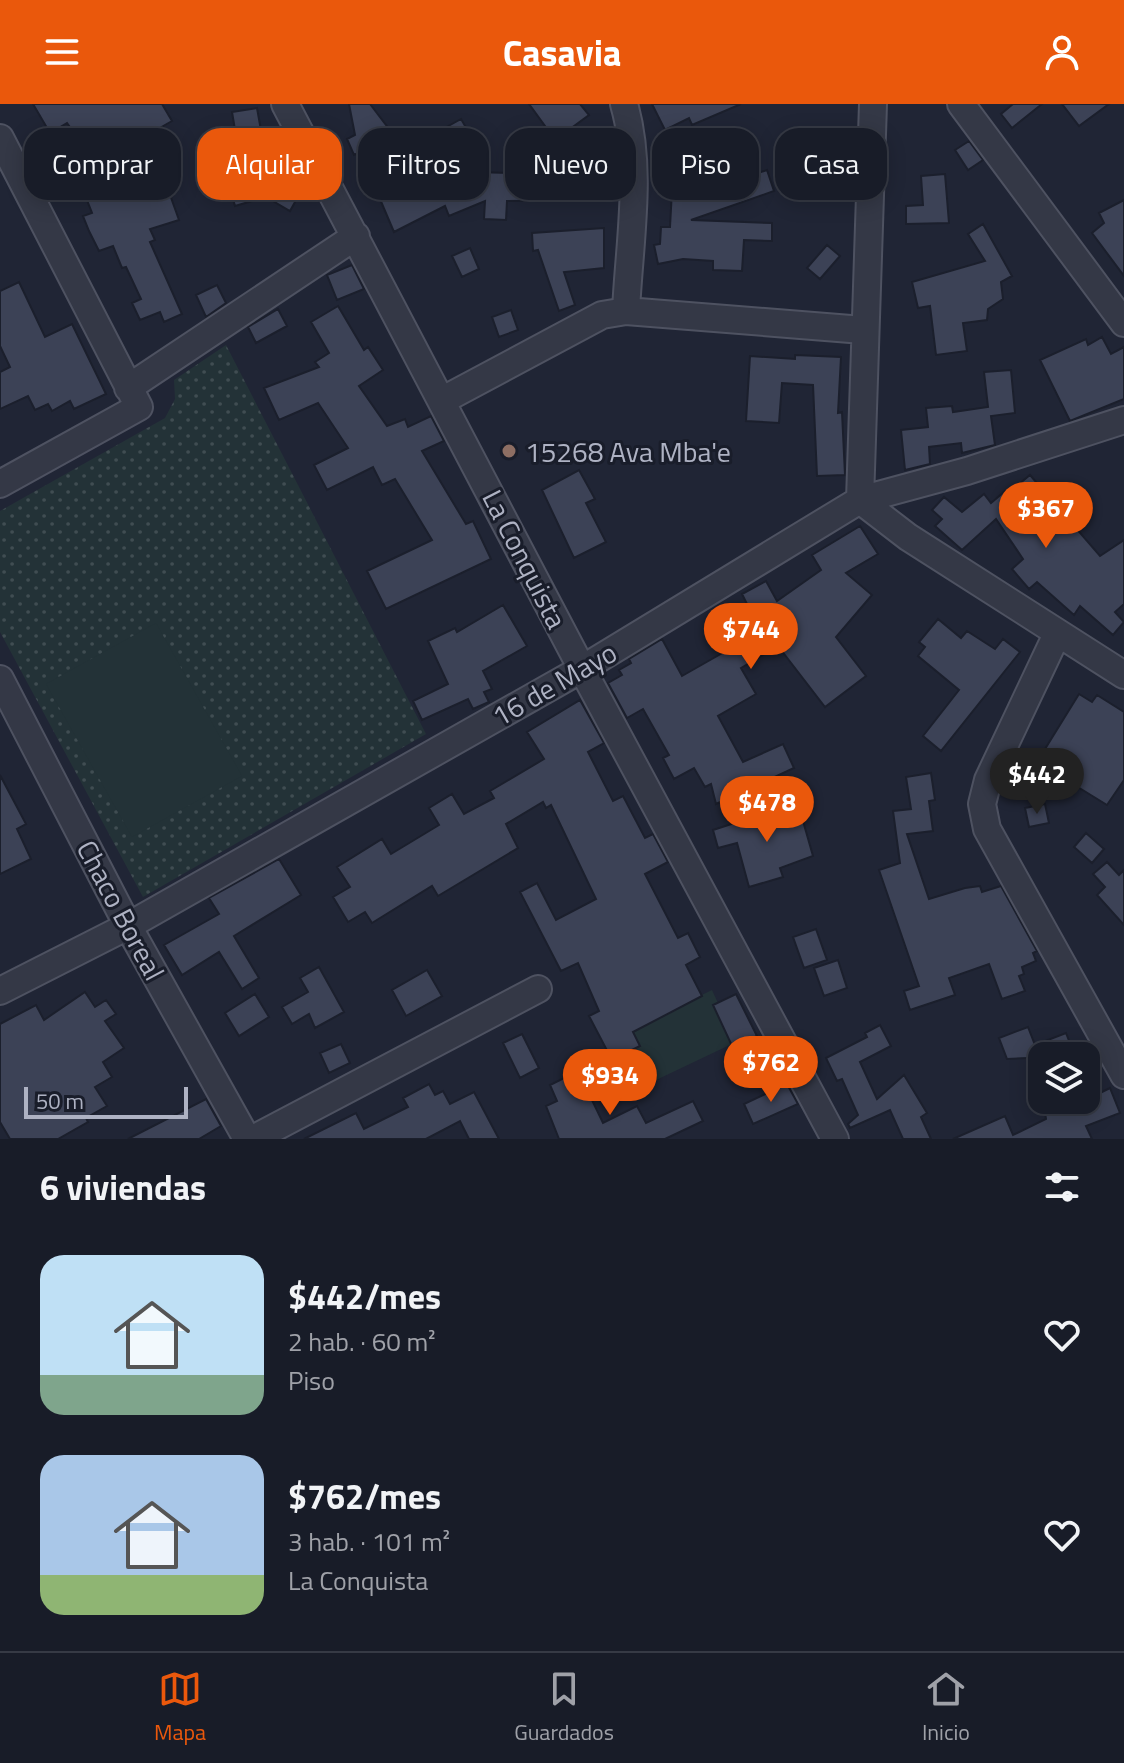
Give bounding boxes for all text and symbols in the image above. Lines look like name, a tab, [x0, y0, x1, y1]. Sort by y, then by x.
text: Casavia	[503, 25, 621, 80]
icon: menu	[40, 30, 84, 74]
icon: person	[1040, 30, 1084, 74]
chip: Comprar	[24, 128, 181, 200]
chip: Alquilar	[197, 128, 342, 200]
chip: Filtros	[358, 128, 489, 200]
chip: Nuevo	[505, 128, 636, 200]
chip: Piso	[652, 128, 759, 200]
chip: Casa	[775, 128, 887, 200]
place label: 15268 Ava Mba'e	[525, 430, 731, 473]
marker: 15268 Ava Mba'e	[500, 442, 518, 460]
street label: La Conquista	[472, 482, 578, 636]
pin: $367	[999, 482, 1093, 550]
text: $367	[1017, 488, 1075, 527]
pin: $744	[704, 603, 798, 671]
text: $744	[722, 609, 780, 648]
street label: 16 de Mayo	[483, 631, 625, 737]
pin: $442	[990, 748, 1084, 816]
text: $442	[1008, 754, 1066, 793]
pin: $478	[720, 776, 814, 844]
text: $478	[738, 782, 796, 821]
street label: Chaco Boreal	[66, 832, 176, 988]
pin: $762	[724, 1036, 818, 1104]
text: $762	[742, 1042, 800, 1081]
map controls	[1028, 1042, 1100, 1114]
button: layers	[1028, 1042, 1100, 1114]
pin: $934	[563, 1049, 657, 1117]
text: $934	[581, 1055, 639, 1094]
scale bar	[24, 1083, 188, 1119]
text: 50 m	[36, 1084, 84, 1118]
text: 6 viviendas	[40, 1161, 206, 1213]
icon: filters	[1040, 1165, 1084, 1209]
text: $442/mes	[288, 1270, 441, 1322]
icon: home	[104, 1287, 200, 1383]
icon: heart	[1040, 1313, 1084, 1357]
text: 2 hab. · 60 m²	[288, 1322, 436, 1361]
text: Piso	[288, 1361, 335, 1400]
text: $762/mes	[288, 1470, 441, 1522]
icon: home	[104, 1487, 200, 1583]
icon: heart	[1040, 1513, 1084, 1557]
text: 3 hab. · 101 m²	[288, 1522, 450, 1561]
text: La Conquista	[288, 1561, 428, 1600]
tab: Mapa	[154, 1667, 206, 1749]
tab: Guardados	[514, 1667, 614, 1749]
tab: Inicio	[922, 1667, 970, 1749]

